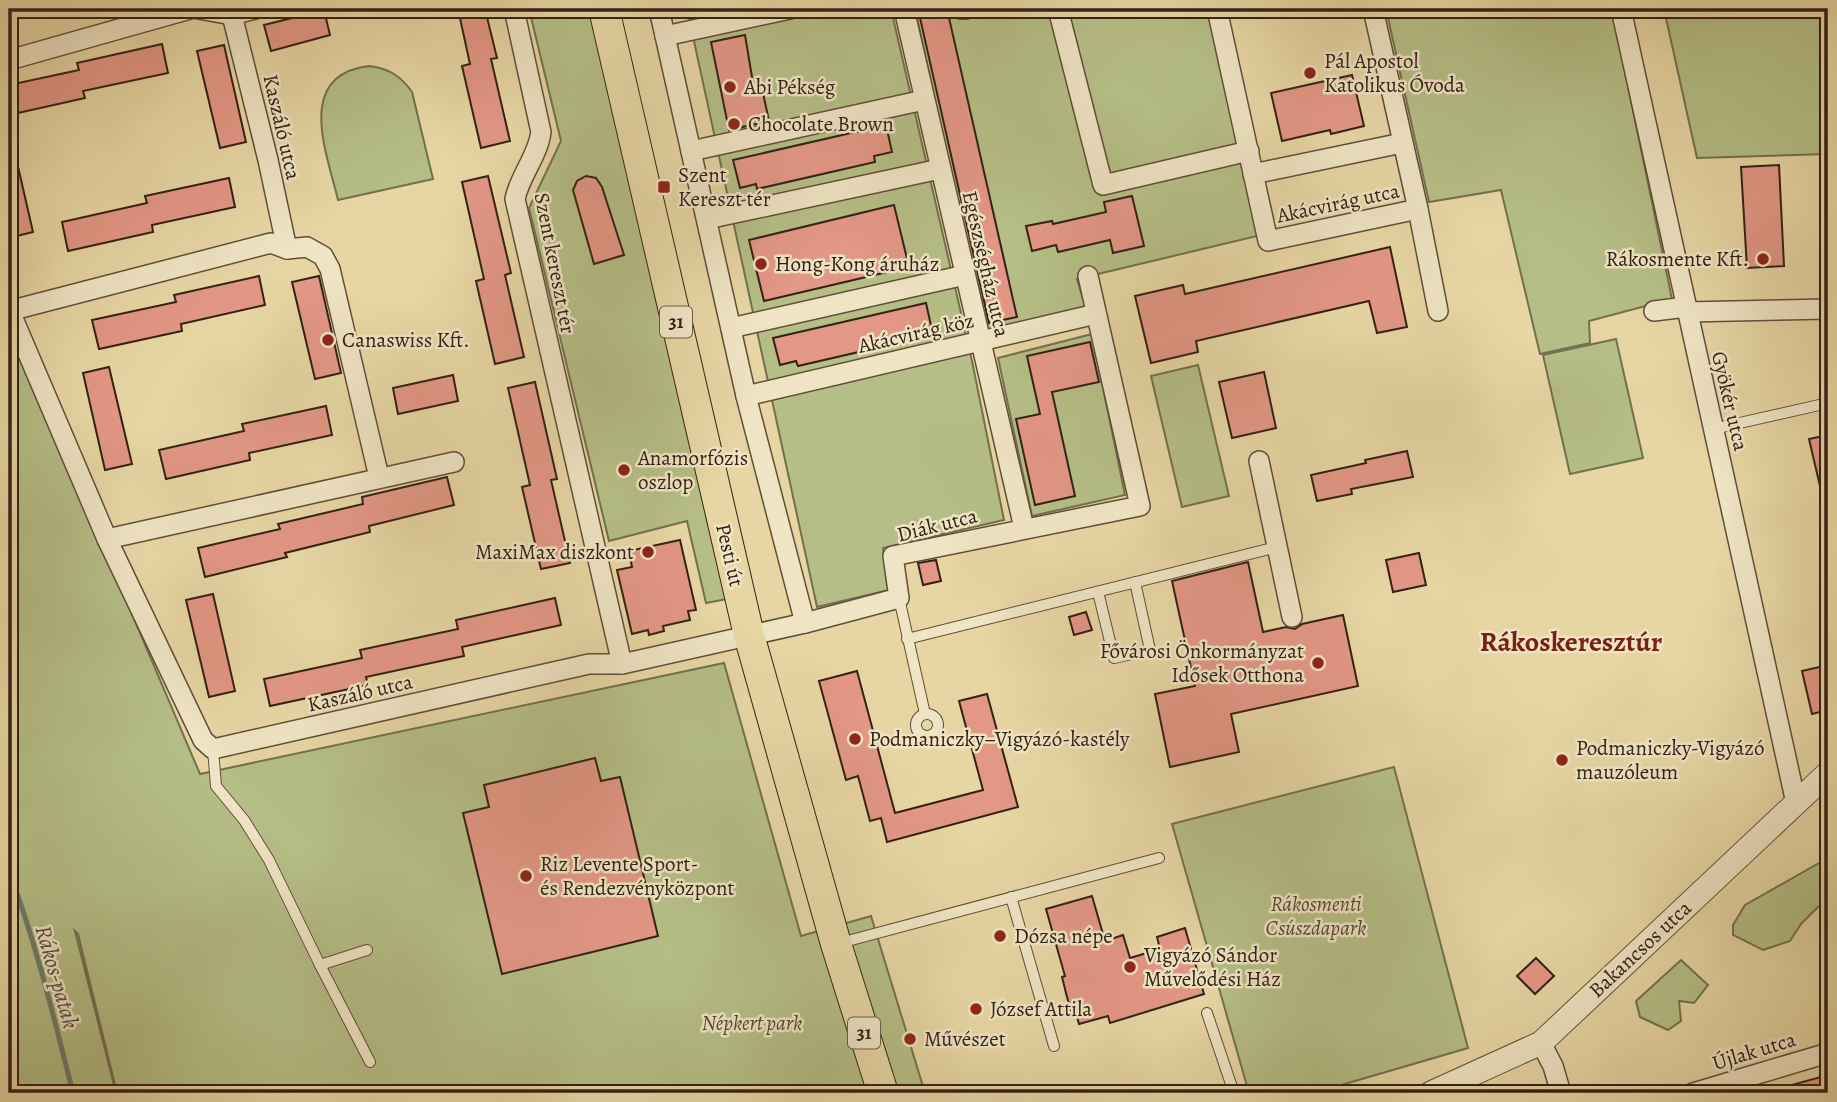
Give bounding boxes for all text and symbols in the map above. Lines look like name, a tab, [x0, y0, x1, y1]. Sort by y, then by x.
place label: Pál Apostol Katolikus Óvoda	[1324, 47, 1465, 99]
marker: Pál Apostol Katolikus Óvoda	[1302, 65, 1318, 81]
street label: Kaszáló utca	[256, 72, 308, 183]
place label: Abi Pékség	[743, 73, 836, 101]
marker: Abi Pékség	[722, 79, 738, 95]
place label: Chocolate Brown	[748, 110, 894, 138]
marker: Chocolate Brown	[726, 116, 742, 132]
place label: Szent Kereszt tér	[678, 161, 771, 213]
street label: Akácvirág utca	[1273, 176, 1402, 230]
marker: Szent Kereszt tér	[656, 179, 672, 195]
street label: Egészségház utca	[956, 188, 1016, 340]
street label: Szent kereszt tér	[528, 190, 582, 336]
place label: Rákosmente Kft.	[1606, 245, 1749, 273]
place label: Hong-Kong áruház	[775, 250, 939, 278]
marker: Rákosmente Kft.	[1755, 251, 1771, 267]
marker: Hong-Kong áruház	[753, 256, 769, 272]
road number: 31	[660, 306, 692, 338]
street label: Akácvirág köz	[854, 306, 977, 360]
place label: Canaswiss Kft.	[342, 326, 470, 354]
marker: Canaswiss Kft.	[320, 332, 336, 348]
street label: Gyökér utca	[1705, 348, 1755, 454]
place label: Anamorfózis oszlop	[637, 444, 748, 496]
marker: Anamorfózis oszlop	[616, 462, 632, 478]
street label: Diák utca	[894, 501, 980, 548]
street label: Pesti út	[709, 521, 751, 589]
place label: MaxiMax diszkont	[475, 538, 634, 566]
marker: MaxiMax diszkont	[640, 544, 656, 560]
district label: Rákoskeresztúr	[1480, 623, 1663, 661]
place label: Fővárosi Önkormányzat Idősek Otthona	[1100, 637, 1304, 689]
marker: Fővárosi Önkormányzat Idősek Otthona	[1310, 655, 1326, 671]
street label: Kaszáló utca	[305, 667, 416, 719]
place label: Podmaniczky–Vigyázó-kastély	[869, 725, 1130, 753]
marker: Podmaniczky–Vigyázó-kastély	[847, 731, 863, 747]
place label: Podmaniczky-Vigyázó mauzóleum	[1576, 734, 1764, 786]
marker: Podmaniczky-Vigyázó mauzóleum	[1554, 752, 1570, 768]
place label: Riz Levente Sport- és Rendezvényközpont	[540, 850, 735, 902]
marker: Riz Levente Sport- és Rendezvényközpont	[518, 868, 534, 884]
park label: Rákosmenti Csúszdapark	[1266, 890, 1366, 942]
street label: Bakancsos utca	[1583, 894, 1698, 1004]
water label: Rákos-patak	[27, 922, 87, 1032]
place label: Dózsa népe	[1014, 922, 1113, 950]
marker: Dózsa népe	[992, 928, 1008, 944]
place label: Vigyázó Sándor Művelődési Ház	[1143, 941, 1281, 993]
marker: Vigyázó Sándor Művelődési Ház	[1122, 959, 1138, 975]
place label: József Attila	[990, 995, 1092, 1023]
marker: József Attila	[968, 1001, 984, 1017]
park label: Népkert park	[702, 1009, 802, 1037]
road number: 31	[848, 1018, 880, 1049]
place label: Művészet	[924, 1025, 1006, 1053]
street label: Újlak utca	[1709, 1025, 1799, 1077]
marker: Művészet	[902, 1031, 918, 1047]

